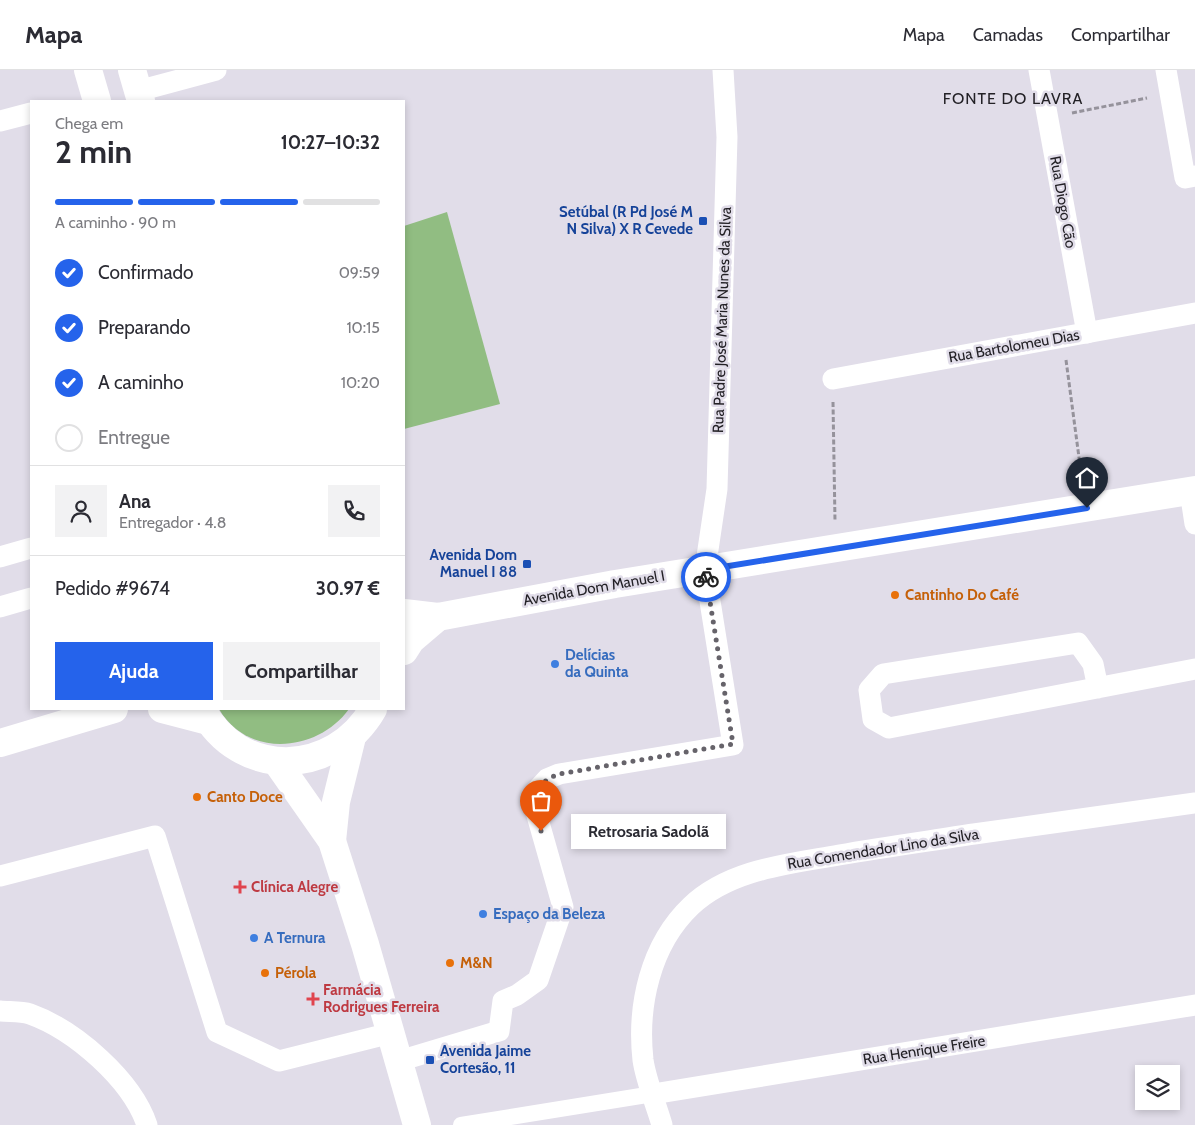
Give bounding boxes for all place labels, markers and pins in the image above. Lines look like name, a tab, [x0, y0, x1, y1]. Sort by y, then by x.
place label: Setúbal (R Pd José M N Silva) X R Cevede	[559, 203, 693, 238]
marker: Setúbal (R Pd José M N Silva) X R Cevede	[697, 215, 709, 227]
pin	[1066, 457, 1108, 508]
place label: Avenida Dom Manuel I 88	[430, 546, 517, 581]
marker: Avenida Dom Manuel I 88	[521, 558, 533, 570]
place label: Cantinho Do Café	[905, 586, 1019, 604]
marker: Cantinho Do Café	[889, 589, 901, 601]
place label: Delícias da Quinta	[565, 646, 629, 681]
marker: Delícias da Quinta	[549, 658, 561, 670]
pin	[520, 780, 562, 831]
place label: Canto Doce	[207, 788, 283, 806]
marker: Canto Doce	[191, 791, 203, 803]
callout: Retrosaria Sadolã	[571, 814, 726, 848]
place label: Clínica Alegre	[251, 878, 338, 896]
marker: Clínica Alegre	[233, 880, 247, 894]
place label: Espaço da Beleza	[493, 905, 606, 923]
marker: Espaço da Beleza	[477, 908, 489, 920]
place label: A Ternura	[264, 929, 326, 947]
marker: A Ternura	[248, 932, 260, 944]
place label: M&N	[460, 954, 493, 972]
marker: M&N	[444, 957, 456, 969]
place label: Pérola	[275, 964, 317, 982]
marker: Pérola	[259, 967, 271, 979]
place label: Farmácia Rodrigues Ferreira	[323, 981, 440, 1016]
marker: Farmácia Rodrigues Ferreira	[307, 993, 319, 1005]
place label: Avenida Jaime Cortesão, 11	[440, 1042, 531, 1077]
marker: Avenida Jaime Cortesão, 11	[424, 1054, 436, 1066]

